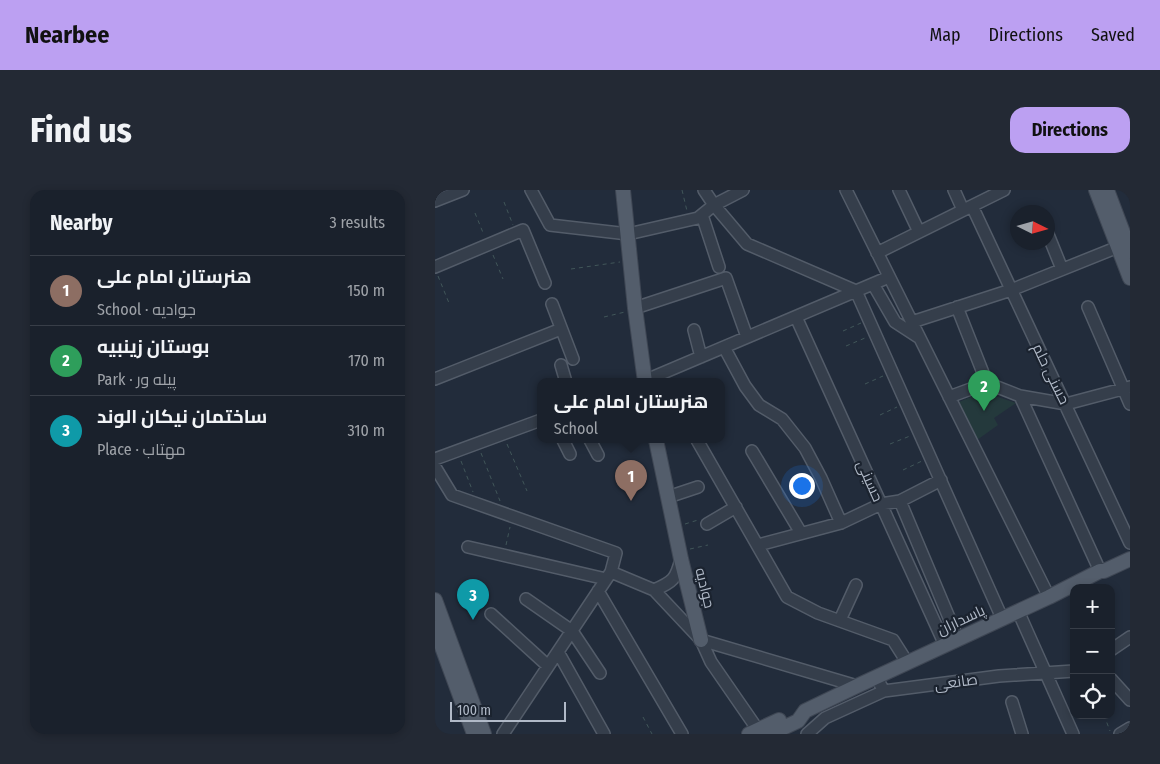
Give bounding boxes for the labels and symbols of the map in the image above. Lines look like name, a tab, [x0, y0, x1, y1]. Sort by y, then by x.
north arrow	[1010, 205, 1055, 250]
street label: حسنی حلم	[1028, 341, 1073, 408]
pin: 2	[968, 370, 1000, 411]
street label: حسینی	[852, 458, 887, 505]
pin: 1	[615, 460, 647, 501]
your location	[789, 473, 815, 499]
street label: جوادیه	[691, 566, 719, 610]
pin: 3	[457, 579, 489, 620]
street label: پاسداران	[934, 601, 988, 640]
street label: صانعی	[933, 670, 979, 695]
scale bar	[450, 699, 566, 722]

